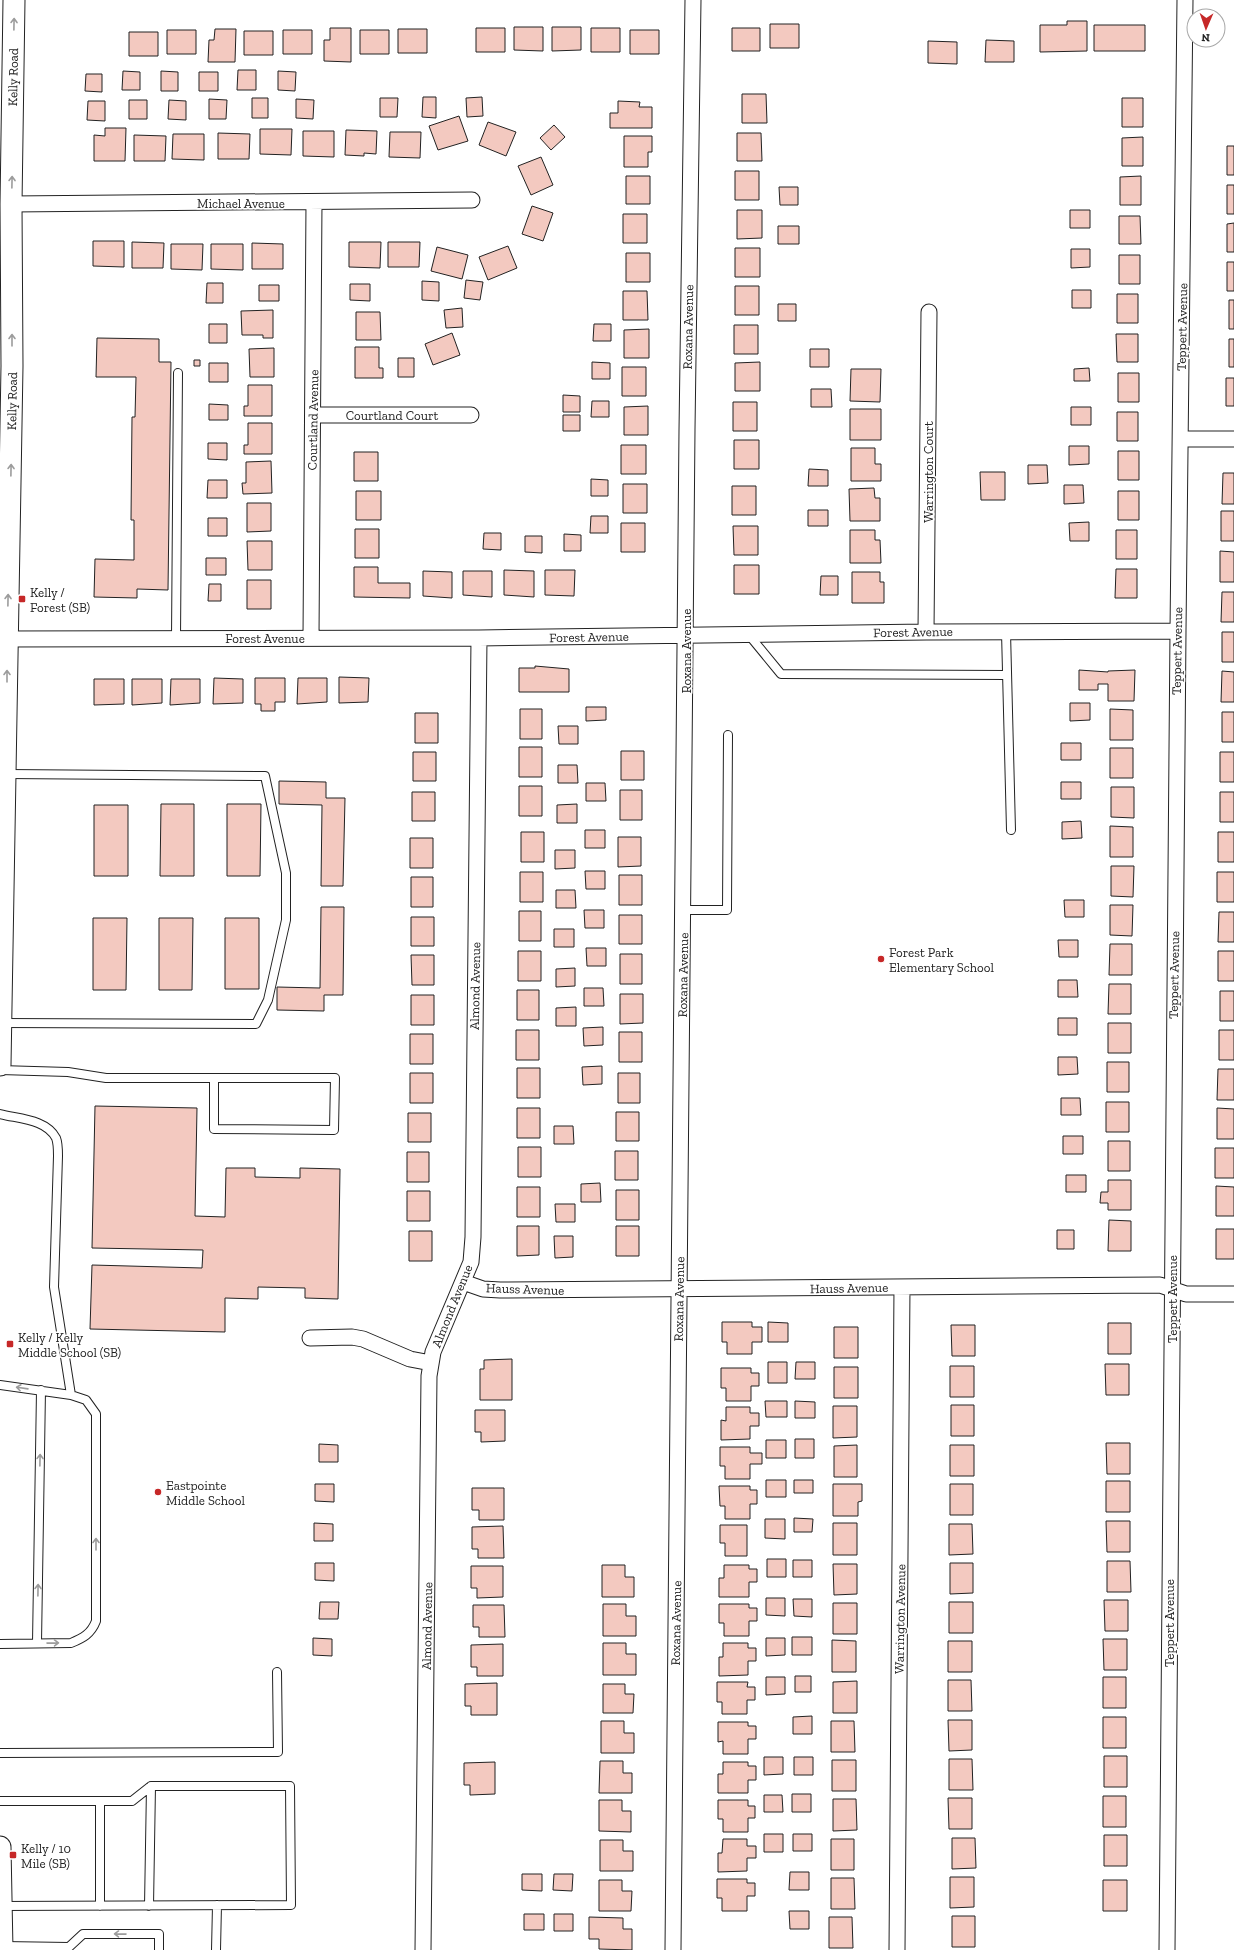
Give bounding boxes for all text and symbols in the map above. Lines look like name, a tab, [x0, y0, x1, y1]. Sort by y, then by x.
north arrow	[1186, 8, 1226, 48]
one-way arrow	[10, 18, 18, 31]
text: N	[1201, 31, 1210, 44]
street label: Kelly Road	[5, 48, 21, 106]
one-way arrow	[8, 176, 15, 189]
street label: Michael Avenue	[197, 196, 285, 211]
street label: Teppert Avenue	[1174, 283, 1190, 371]
street label: Roxana Avenue	[680, 285, 696, 369]
one-way arrow	[8, 334, 16, 347]
street label: Courtland Avenue	[305, 370, 321, 470]
street label: Kelly Road	[4, 372, 20, 430]
street label: Courtland Court	[346, 408, 438, 423]
street label: Warrington Court	[921, 421, 936, 523]
one-way arrow	[7, 464, 14, 477]
place label: Kelly / Forest (SB)	[30, 585, 90, 615]
one-way arrow	[4, 594, 12, 607]
marker: Kelly / Forest (SB)	[17, 594, 27, 604]
street label: Teppert Avenue	[1169, 607, 1185, 695]
street label: Roxana Avenue	[679, 609, 694, 693]
street label: Forest Avenue	[873, 624, 953, 640]
street label: Forest Avenue	[549, 629, 629, 645]
street label: Forest Avenue	[225, 631, 305, 646]
one-way arrow	[3, 670, 11, 683]
street label: Teppert Avenue	[1166, 931, 1182, 1019]
street label: Roxana Avenue	[675, 933, 691, 1017]
street label: Almond Avenue	[467, 942, 483, 1030]
place label: Forest Park Elementary School	[889, 945, 994, 975]
marker: Forest Park Elementary School	[876, 954, 886, 964]
street label: Teppert Avenue	[1165, 1255, 1180, 1343]
street label: Roxana Avenue	[671, 1257, 687, 1341]
street label: Almond Avenue	[429, 1262, 475, 1350]
street label: Hauss Avenue	[486, 1280, 564, 1298]
street label: Hauss Avenue	[810, 1280, 888, 1296]
place label: Kelly / Kelly Middle School (SB)	[18, 1330, 122, 1360]
marker: Kelly / Kelly Middle School (SB)	[5, 1339, 15, 1349]
one-way arrow	[16, 1384, 29, 1392]
one-way arrow	[36, 1454, 44, 1467]
place label: Eastpointe Middle School	[166, 1478, 245, 1508]
marker: Eastpointe Middle School	[153, 1487, 163, 1497]
one-way arrow	[92, 1538, 100, 1551]
street label: Warrington Avenue	[892, 1564, 908, 1674]
street label: Teppert Avenue	[1162, 1579, 1177, 1667]
street label: Roxana Avenue	[668, 1581, 684, 1665]
street label: Almond Avenue	[419, 1582, 435, 1670]
one-way arrow	[34, 1584, 42, 1597]
one-way arrow	[46, 1639, 59, 1647]
place label: Kelly / 10 Mile (SB)	[21, 1841, 71, 1871]
marker: Kelly / 10 Mile (SB)	[8, 1850, 18, 1860]
one-way arrow	[114, 1930, 127, 1938]

